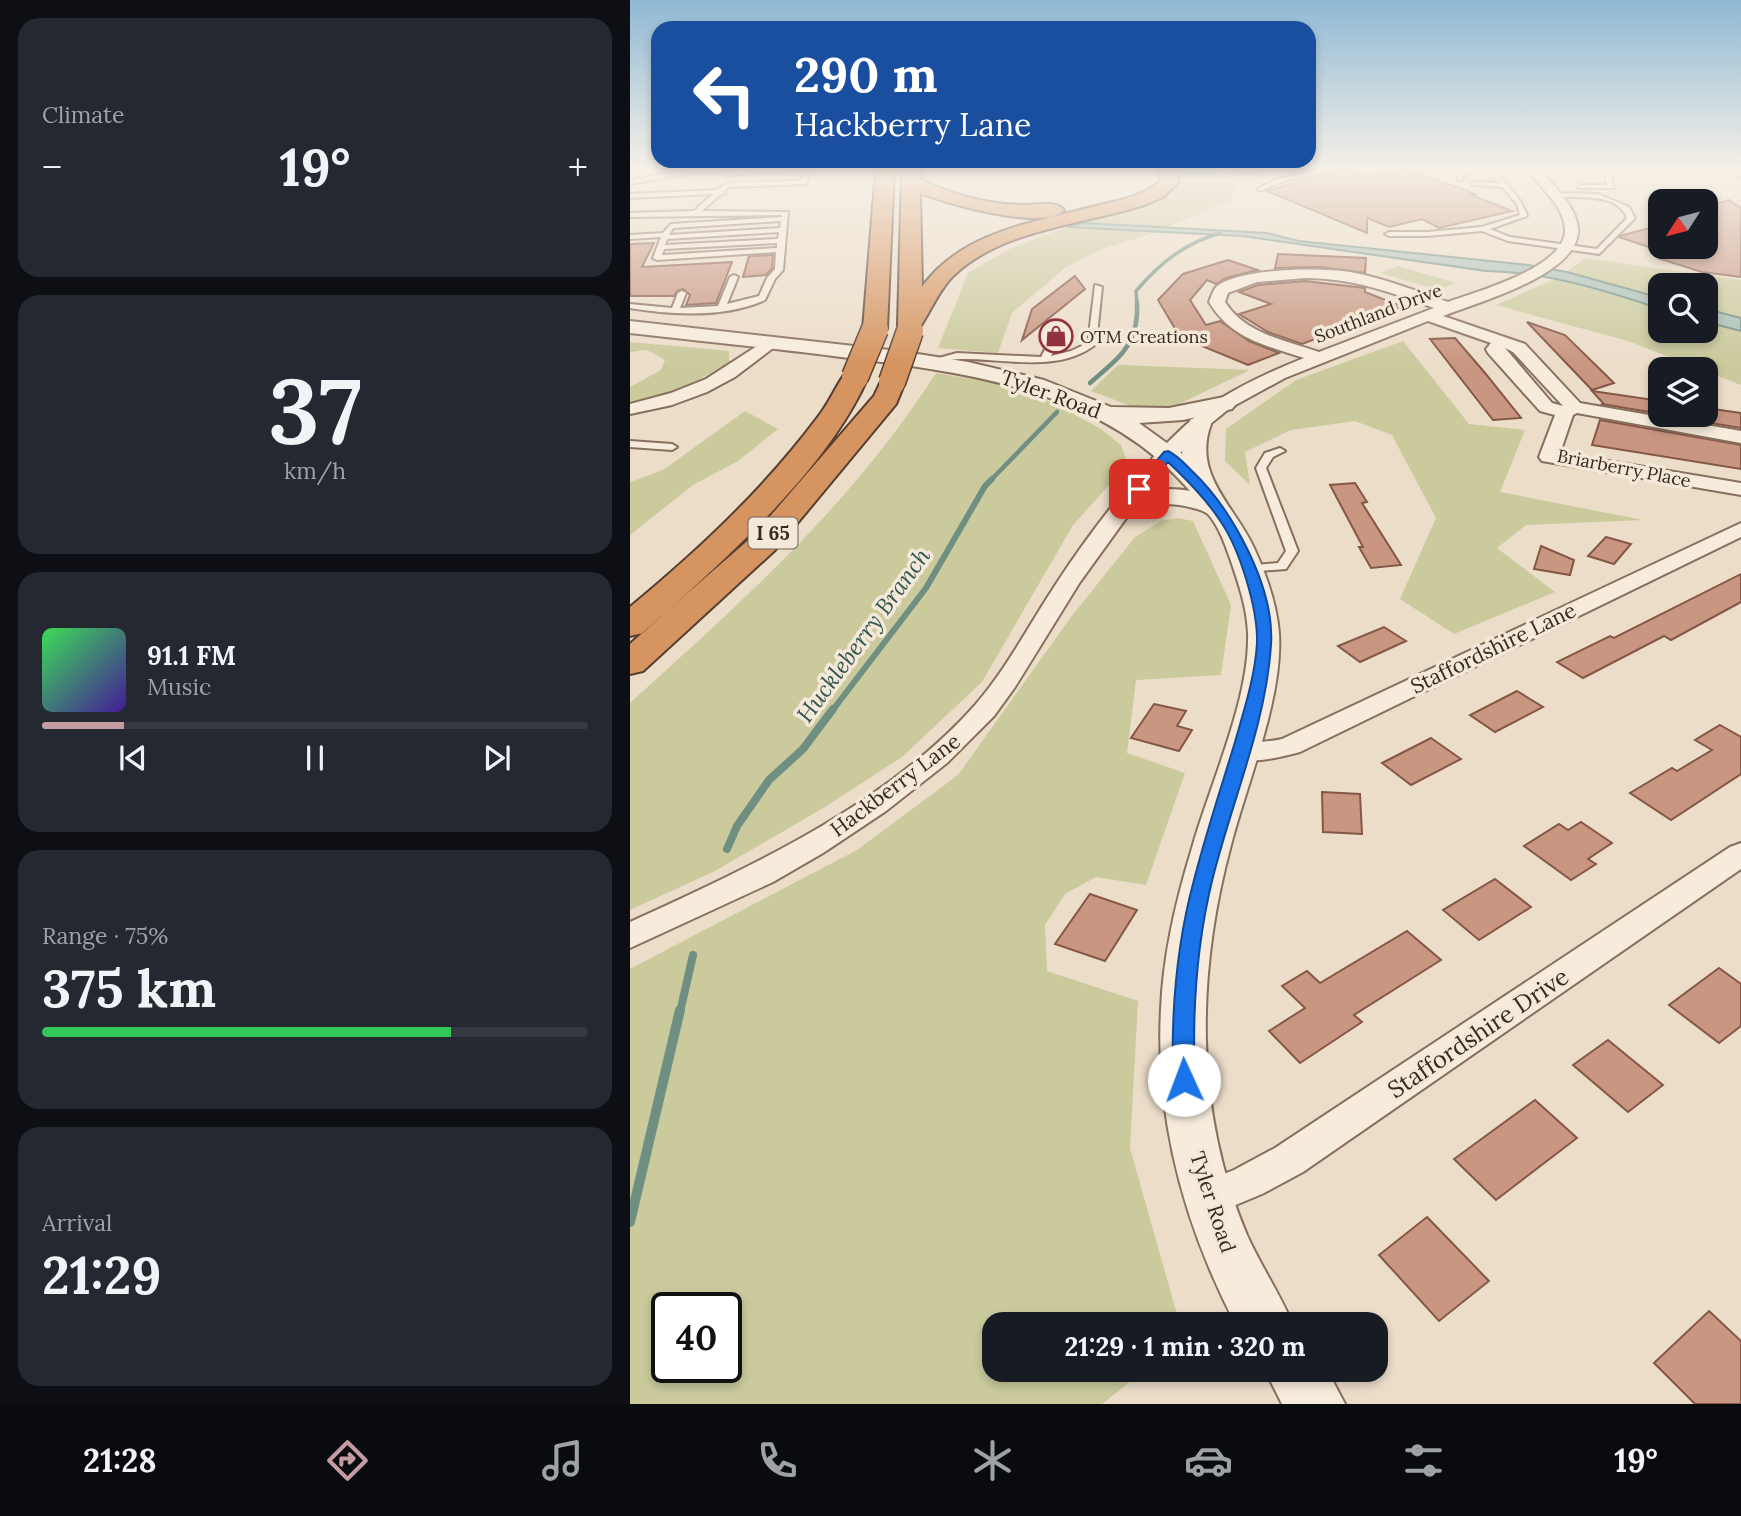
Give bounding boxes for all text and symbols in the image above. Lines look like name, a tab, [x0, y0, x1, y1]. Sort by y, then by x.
text: 290 m	[794, 43, 937, 105]
icon: left	[679, 49, 770, 140]
text: Climate	[42, 100, 124, 129]
text: Hackberry Lane	[794, 104, 1031, 145]
text: 19°	[280, 134, 350, 200]
text: −	[42, 143, 62, 191]
text: +	[568, 143, 588, 191]
north arrow	[1648, 189, 1718, 259]
map controls	[1648, 189, 1718, 427]
button: search	[1648, 273, 1718, 343]
street label: Southland Drive	[1311, 278, 1445, 348]
shop icon: OTM Creations	[1037, 317, 1075, 355]
place label: OTM Creations	[1080, 325, 1208, 348]
text: 37	[268, 352, 362, 469]
button: layers	[1648, 357, 1718, 427]
street label: Tyler Road	[997, 363, 1105, 425]
street label: Briarberry Place	[1555, 444, 1693, 492]
text: km/h	[284, 456, 346, 485]
pin	[1109, 459, 1169, 519]
icon: arrive	[1120, 470, 1158, 508]
road number: I 65	[748, 518, 798, 548]
water label: Huckleberry Branch	[790, 542, 936, 728]
street label: Staffordshire Lane	[1406, 596, 1580, 700]
text: 91.1 FM	[147, 639, 236, 672]
text: Music	[147, 672, 211, 701]
street label: Hackberry Lane	[825, 727, 965, 843]
icon: previous	[114, 739, 152, 777]
icon: pause	[296, 739, 334, 777]
icon: next	[478, 739, 516, 777]
text: Range · 75%	[42, 921, 168, 950]
text: 375 km	[42, 955, 216, 1021]
street label: Staffordshire Drive	[1381, 961, 1575, 1105]
position arrow	[1147, 1043, 1221, 1117]
street label: Tyler Road	[1184, 1148, 1242, 1256]
text: Arrival	[42, 1208, 112, 1237]
text: 21:29	[42, 1242, 162, 1308]
speed limit sign: 40	[651, 1292, 742, 1383]
text: 21:29 · 1 min · 320 m	[1065, 1330, 1305, 1363]
icon: directions	[323, 1436, 372, 1485]
icon: music	[538, 1436, 587, 1485]
icon: phone	[753, 1436, 802, 1485]
icon: climate	[968, 1436, 1017, 1485]
icon: car	[1184, 1436, 1233, 1485]
icon: filters	[1399, 1436, 1448, 1485]
text: 21:28	[83, 1440, 157, 1481]
text: 19°	[1614, 1440, 1658, 1481]

